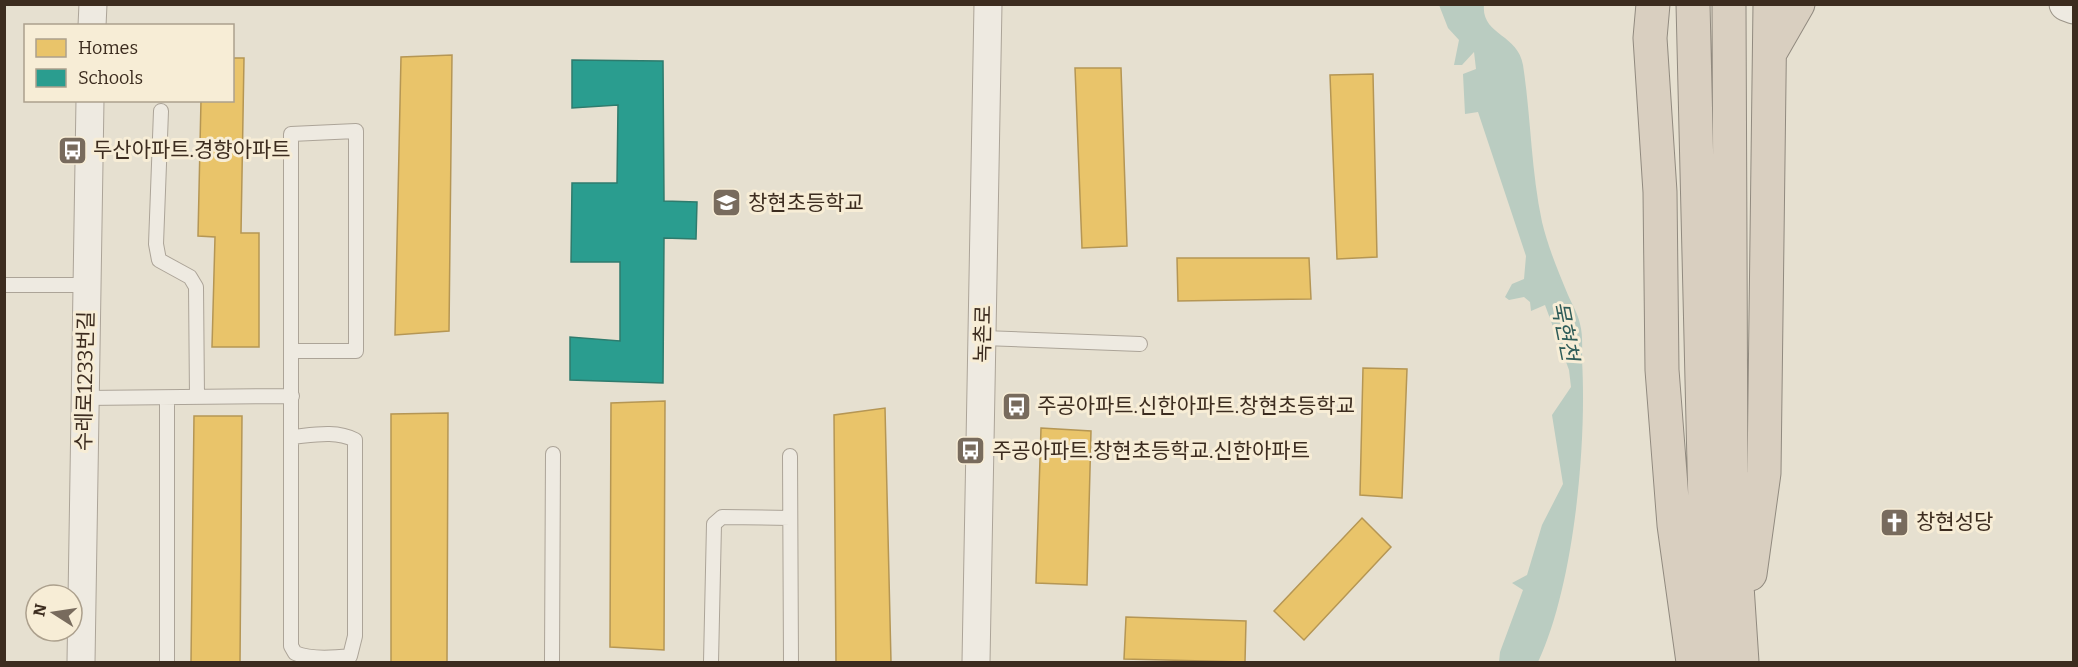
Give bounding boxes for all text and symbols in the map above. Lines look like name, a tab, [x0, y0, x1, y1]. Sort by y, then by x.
legend	[24, 24, 234, 102]
text: Homes	[78, 37, 138, 59]
text: Schools	[78, 67, 143, 89]
bus stop icon: 두산아파트.경향아파트	[56, 134, 88, 166]
place label: 두산아파트.경향아파트	[93, 137, 291, 163]
school or university icon: 창현초등학교	[711, 187, 743, 219]
place label: 창현초등학교	[748, 190, 864, 216]
water label: 묵현천	[1546, 299, 1585, 366]
street label: 녹촌로	[969, 305, 997, 363]
street label: 수레로1233번길	[71, 311, 99, 451]
bus stop icon: 주공아파트.신한아파트.창현초등학교	[1000, 390, 1032, 422]
place label: 주공아파트.신한아파트.창현초등학교	[1037, 393, 1355, 419]
bus stop icon: 주공아파트.창현초등학교.신한아파트	[955, 435, 987, 467]
place label: 주공아파트.창현초등학교.신한아파트	[992, 438, 1310, 464]
church icon: 창현성당	[1879, 506, 1911, 538]
place label: 창현성당	[1916, 509, 1993, 535]
north arrow	[24, 583, 84, 643]
text: N	[29, 602, 50, 618]

